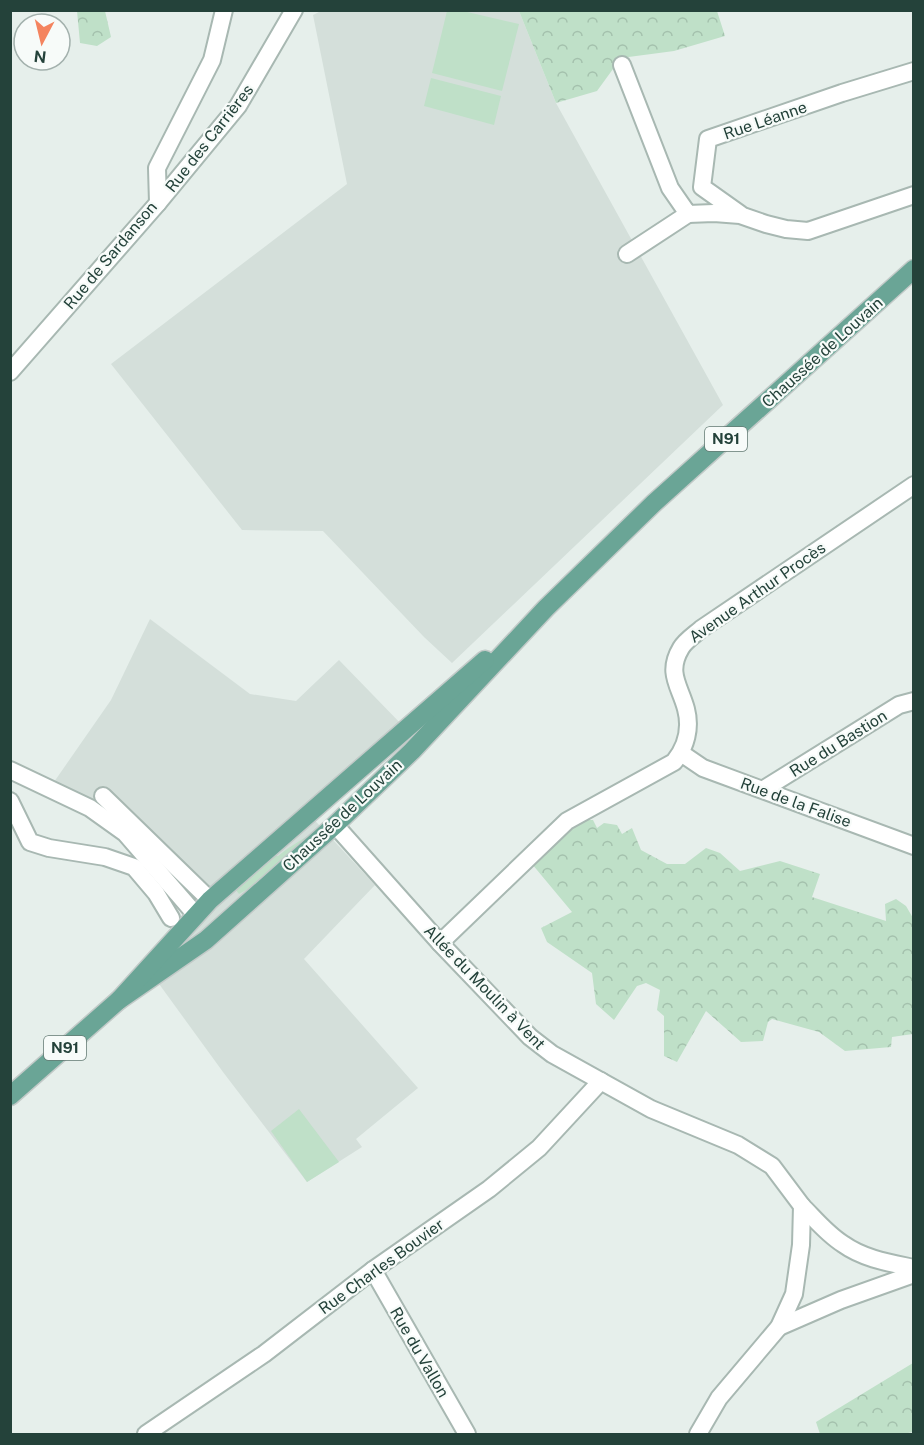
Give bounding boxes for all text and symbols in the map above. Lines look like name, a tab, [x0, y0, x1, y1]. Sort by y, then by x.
north arrow	[12, 12, 72, 72]
text: N	[33, 46, 48, 67]
street label: Rue des Carrières	[161, 81, 257, 196]
street label: Rue Léanne	[721, 97, 809, 144]
street label: Rue de Sardanson	[60, 198, 161, 313]
street label: Chaussée de Louvain	[758, 293, 887, 412]
road number: N91	[705, 427, 747, 451]
street label: Avenue Arthur Procès	[685, 538, 829, 647]
street label: Rue du Bastion	[786, 706, 890, 781]
street label: Chaussée de Louvain	[279, 755, 406, 875]
street label: Rue de la Falise	[738, 774, 854, 831]
street label: Allée du Moulin à Vent	[420, 921, 549, 1054]
road number: N91	[44, 1036, 86, 1060]
street label: Rue Charles Bouvier	[315, 1215, 448, 1318]
street label: Rue du Vallon	[386, 1304, 453, 1401]

